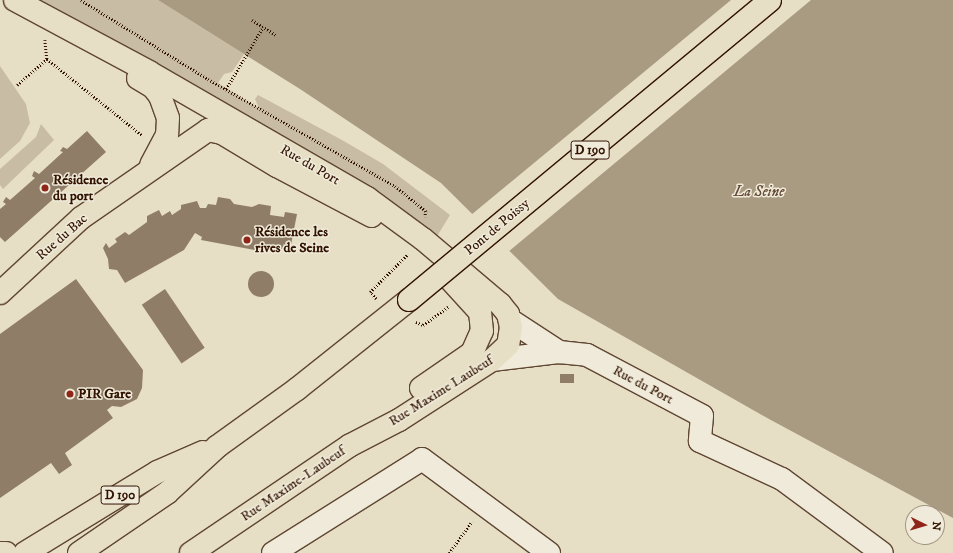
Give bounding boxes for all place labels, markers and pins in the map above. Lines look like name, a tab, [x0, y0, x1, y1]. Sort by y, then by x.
place label: Résidence du port	[53, 172, 108, 204]
marker: Résidence du port	[40, 183, 50, 193]
place label: Résidence les rives de Seine	[255, 224, 329, 256]
marker: Résidence les rives de Seine	[242, 235, 252, 245]
place label: PIR Gare	[78, 386, 131, 402]
marker: PIR Gare	[65, 389, 75, 399]

